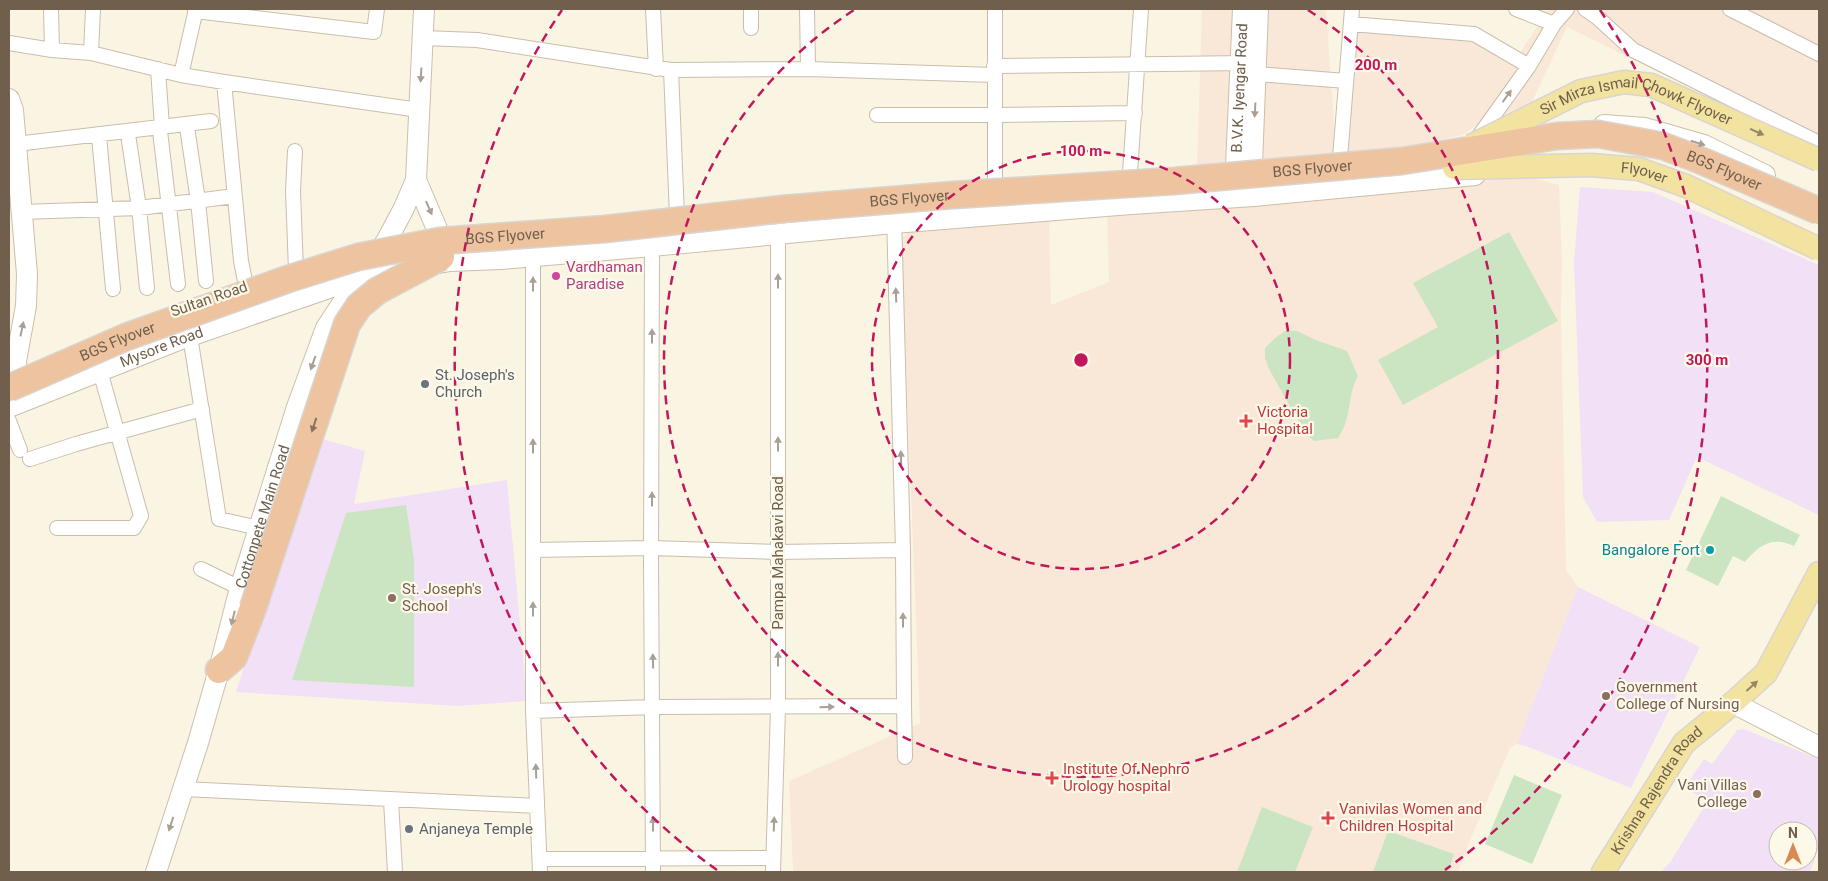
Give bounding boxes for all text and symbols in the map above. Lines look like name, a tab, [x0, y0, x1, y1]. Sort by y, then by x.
street label: B.V.K. Iyengar Road	[1228, 23, 1251, 153]
text: 200 m	[1355, 56, 1397, 74]
one-way arrow	[417, 67, 425, 83]
text: Sir Mirza Ismail Chowk Flyover	[1537, 73, 1735, 129]
one-way arrow	[1502, 90, 1513, 103]
one-way arrow	[1251, 102, 1259, 118]
street label: Sir Mirza Ismail Chowk Flyover	[1534, 105, 1738, 133]
one-way arrow	[1750, 129, 1764, 137]
one-way arrow	[1691, 140, 1706, 148]
text: 100 m	[1060, 142, 1102, 160]
street label: BGS Flyover	[1684, 147, 1764, 194]
street label: BGS Flyover	[1272, 156, 1353, 181]
street label: Flyover	[1620, 159, 1670, 188]
street label: BGS Flyover	[869, 186, 950, 211]
one-way arrow	[425, 201, 433, 215]
street label: BGS Flyover	[465, 224, 546, 248]
place label: Vardhaman Paradise	[566, 258, 643, 293]
marker: Vardhaman Paradise	[550, 270, 562, 282]
one-way arrow	[774, 273, 782, 289]
one-way arrow	[529, 275, 537, 291]
street label: Sultan Road	[168, 277, 250, 321]
one-way arrow	[892, 287, 900, 303]
street label: BGS Flyover	[77, 318, 158, 365]
one-way arrow	[18, 322, 26, 337]
street label: Mysore Road	[117, 323, 206, 371]
one-way arrow	[648, 328, 656, 344]
centre of rings	[1072, 351, 1090, 369]
text: 300 m	[1686, 351, 1728, 369]
one-way arrow	[309, 355, 316, 370]
place label: St. Joseph's Church	[435, 366, 515, 401]
marker: St. Joseph's Church	[419, 378, 431, 390]
place label: Victoria Hospital	[1257, 403, 1313, 438]
marker: Victoria Hospital	[1239, 414, 1253, 428]
one-way arrow	[310, 418, 317, 433]
one-way arrow	[774, 436, 782, 452]
one-way arrow	[529, 438, 537, 454]
street label: Cottonpete Main Road	[232, 443, 294, 591]
one-way arrow	[896, 450, 904, 466]
street label: Pampa Mahakavi Road	[769, 476, 787, 630]
one-way arrow	[648, 490, 656, 506]
place label: Bangalore Fort	[1602, 541, 1700, 559]
marker: Bangalore Fort	[1704, 544, 1716, 556]
place label: St. Joseph's School	[402, 580, 482, 615]
marker: St. Joseph's School	[386, 592, 398, 604]
one-way arrow	[529, 600, 537, 616]
one-way arrow	[228, 610, 236, 625]
one-way arrow	[899, 612, 907, 628]
one-way arrow	[774, 651, 782, 667]
one-way arrow	[649, 653, 657, 669]
place label: Government College of Nursing	[1616, 678, 1739, 713]
one-way arrow	[1746, 681, 1758, 692]
marker: Government College of Nursing	[1600, 690, 1612, 702]
one-way arrow	[819, 703, 835, 711]
street label: Krishna Rajendra Road	[1607, 723, 1706, 858]
place label: Institute Of Nephro Urology hospital	[1063, 760, 1190, 795]
one-way arrow	[531, 763, 539, 779]
marker: Institute Of Nephro Urology hospital	[1045, 771, 1059, 785]
place label: Vani Villas College	[1678, 776, 1747, 811]
marker: Vani Villas College	[1751, 788, 1763, 800]
place label: Vanivilas Women and Children Hospital	[1339, 800, 1482, 835]
marker: Vanivilas Women and Children Hospital	[1321, 811, 1335, 825]
one-way arrow	[649, 815, 657, 831]
one-way arrow	[770, 815, 778, 831]
one-way arrow	[167, 816, 175, 831]
place label: Anjaneya Temple	[419, 820, 533, 838]
north arrow	[1768, 821, 1818, 871]
marker: Anjaneya Temple	[403, 823, 415, 835]
text: N	[1788, 825, 1798, 841]

